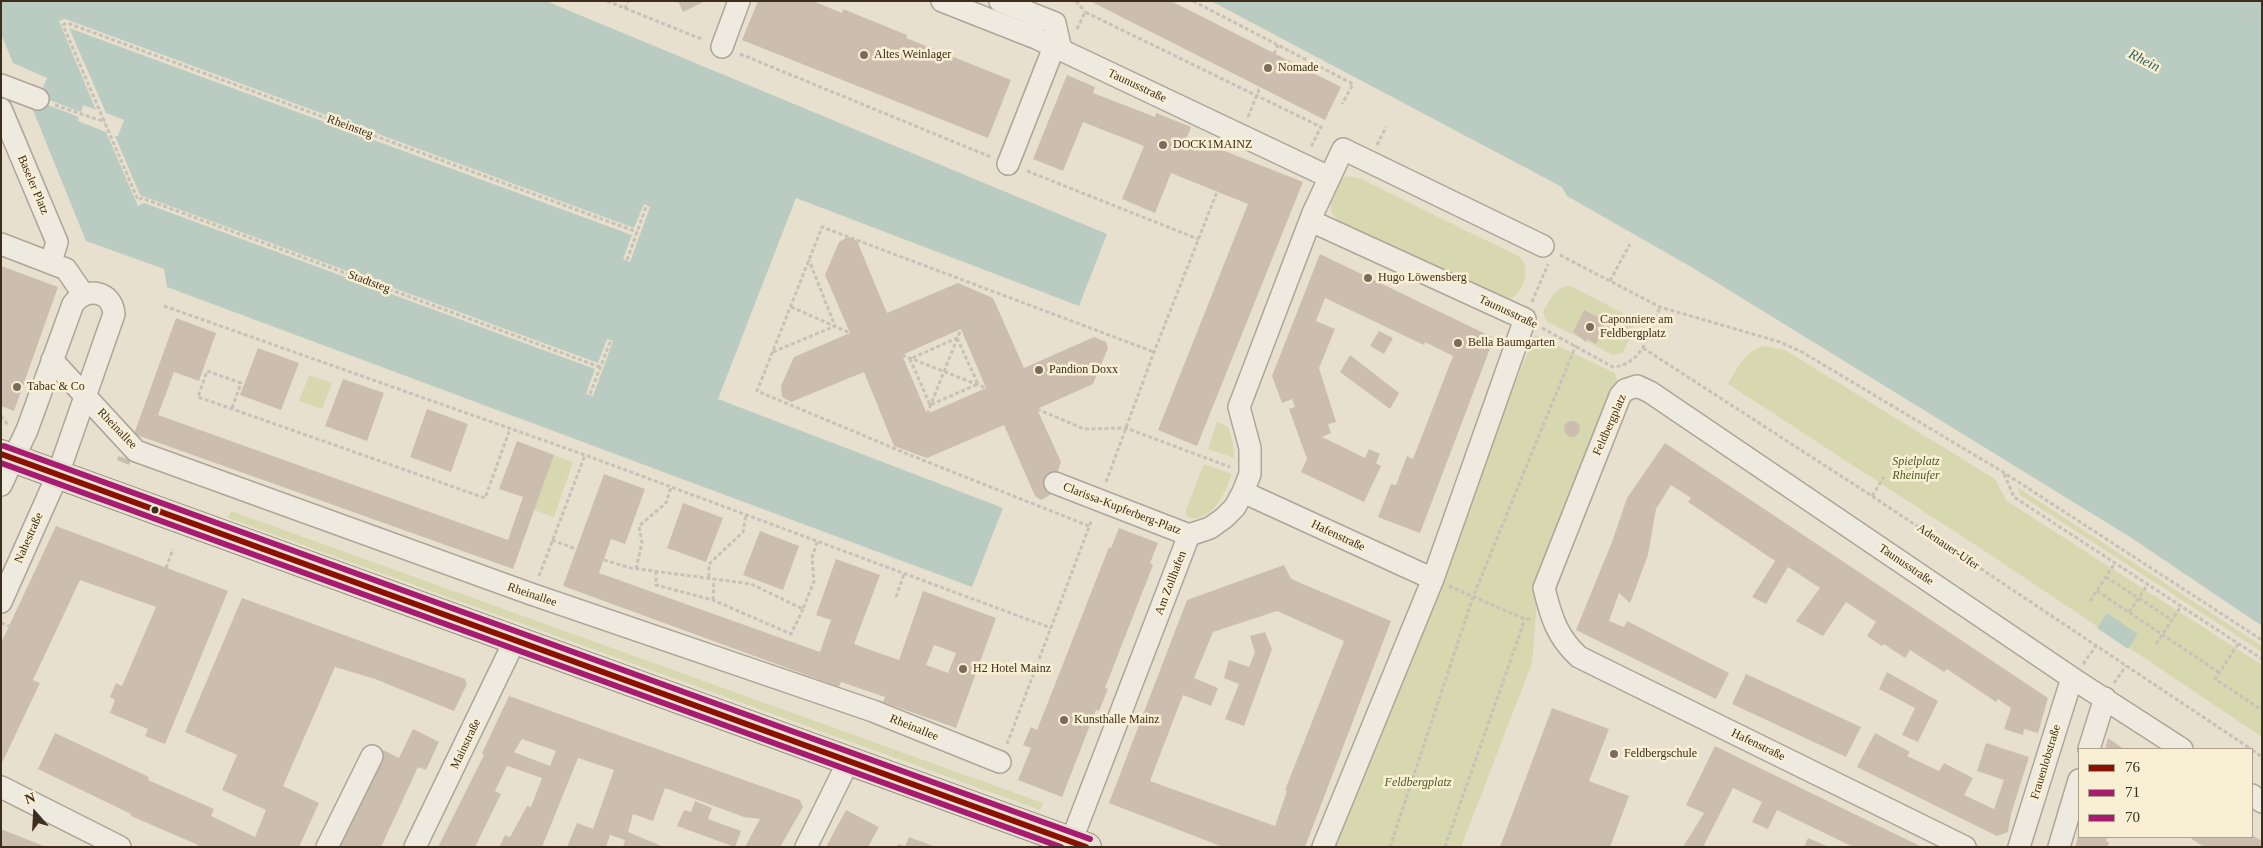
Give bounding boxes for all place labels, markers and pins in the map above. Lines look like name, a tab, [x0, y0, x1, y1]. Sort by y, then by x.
place label: Altes Weinlager	[874, 48, 951, 62]
marker: Altes Weinlager	[858, 49, 870, 61]
place label: Nomade	[1278, 61, 1319, 75]
marker: Nomade	[1262, 62, 1274, 74]
place label: DOCK1MAINZ	[1173, 138, 1252, 152]
marker: DOCK1MAINZ	[1157, 139, 1169, 151]
place label: Hugo Löwensberg	[1378, 271, 1467, 285]
marker: Hugo Löwensberg	[1362, 272, 1374, 284]
place label: Caponniere am Feldbergplatz	[1600, 313, 1673, 341]
marker: Caponniere am Feldbergplatz	[1584, 321, 1596, 333]
place label: Bella Baumgarten	[1468, 336, 1555, 350]
marker: Bella Baumgarten	[1452, 337, 1464, 349]
place label: Pandion Doxx	[1049, 363, 1118, 377]
marker: Pandion Doxx	[1033, 364, 1045, 376]
place label: Tabac & Co	[27, 380, 85, 394]
marker: Tabac & Co	[11, 381, 23, 393]
unlabelled marker	[150, 505, 160, 515]
place label: H2 Hotel Mainz	[973, 662, 1051, 676]
marker: H2 Hotel Mainz	[957, 663, 969, 675]
place label: Kunsthalle Mainz	[1074, 713, 1160, 727]
marker: Kunsthalle Mainz	[1058, 714, 1070, 726]
place label: Feldbergschule	[1624, 747, 1697, 761]
marker: Feldbergschule	[1608, 748, 1620, 760]

